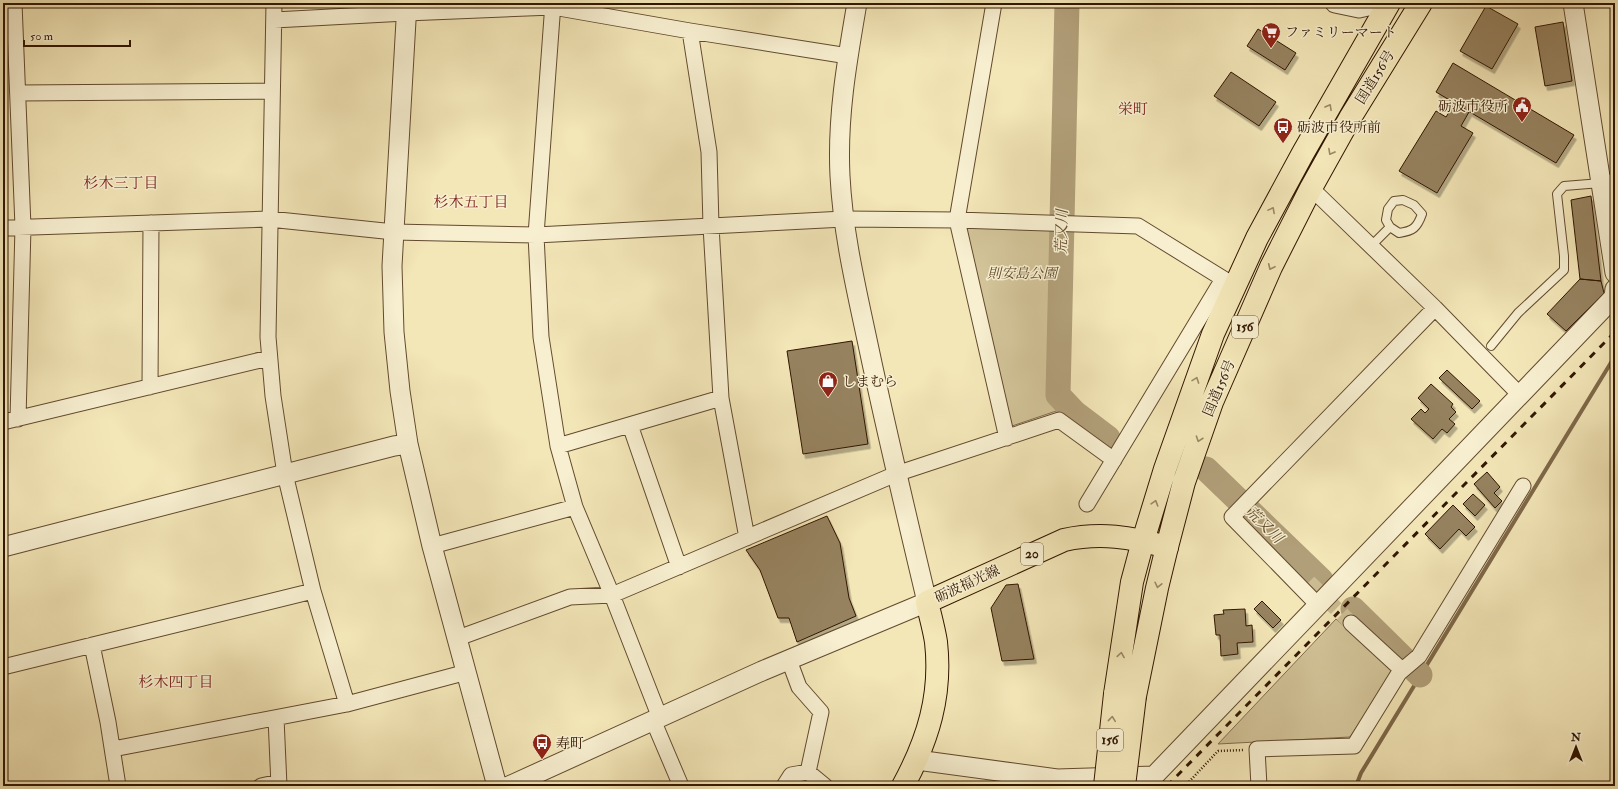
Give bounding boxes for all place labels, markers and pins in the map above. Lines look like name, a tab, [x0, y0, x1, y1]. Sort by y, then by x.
supermarket icon: ファミリーマート	[1260, 21, 1282, 49]
place label: ファミリーマート	[1285, 24, 1397, 41]
public building icon: 砺波市役所	[1511, 95, 1533, 123]
place label: 砺波市役所	[1438, 98, 1508, 115]
bus stop icon: 砺波市役所前	[1272, 116, 1294, 144]
place label: 砺波市役所前	[1297, 119, 1381, 136]
shop icon: しまむら	[817, 370, 839, 398]
place label: しまむら	[842, 373, 898, 390]
bus stop icon: 寿町	[531, 732, 553, 760]
place label: 寿町	[556, 735, 584, 752]

